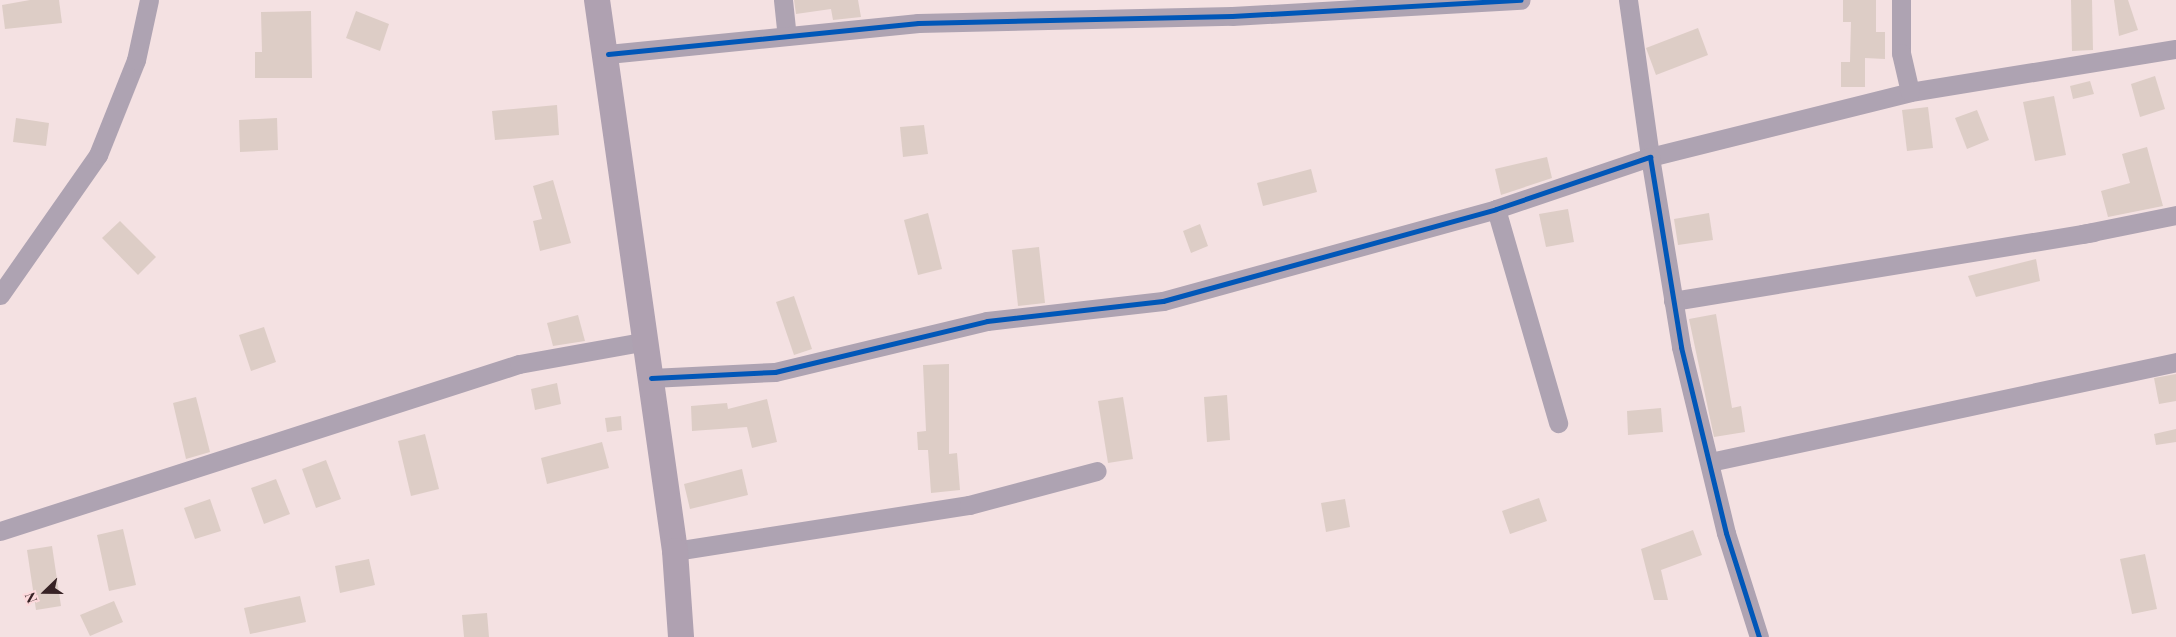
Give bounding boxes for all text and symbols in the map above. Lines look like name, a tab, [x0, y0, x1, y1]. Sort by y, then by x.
north arrow	[20, 567, 70, 617]
text: N	[20, 590, 41, 606]

